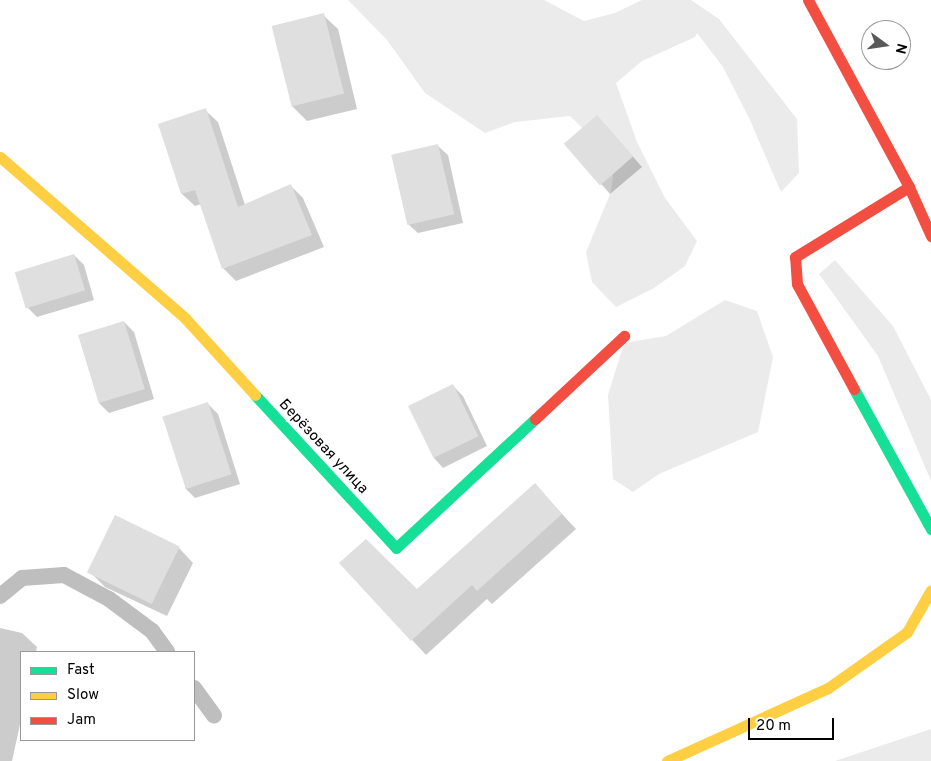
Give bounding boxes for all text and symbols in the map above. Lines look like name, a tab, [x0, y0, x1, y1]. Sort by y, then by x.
north arrow	[861, 20, 911, 70]
text: N	[891, 42, 910, 55]
street label: Берёзовая улица	[274, 396, 372, 498]
legend	[20, 651, 195, 741]
text: Fast	[67, 661, 95, 680]
text: Slow	[67, 686, 99, 705]
scale bar	[751, 708, 837, 740]
text: Jam	[67, 711, 96, 730]
text: 20 m	[756, 717, 791, 736]

